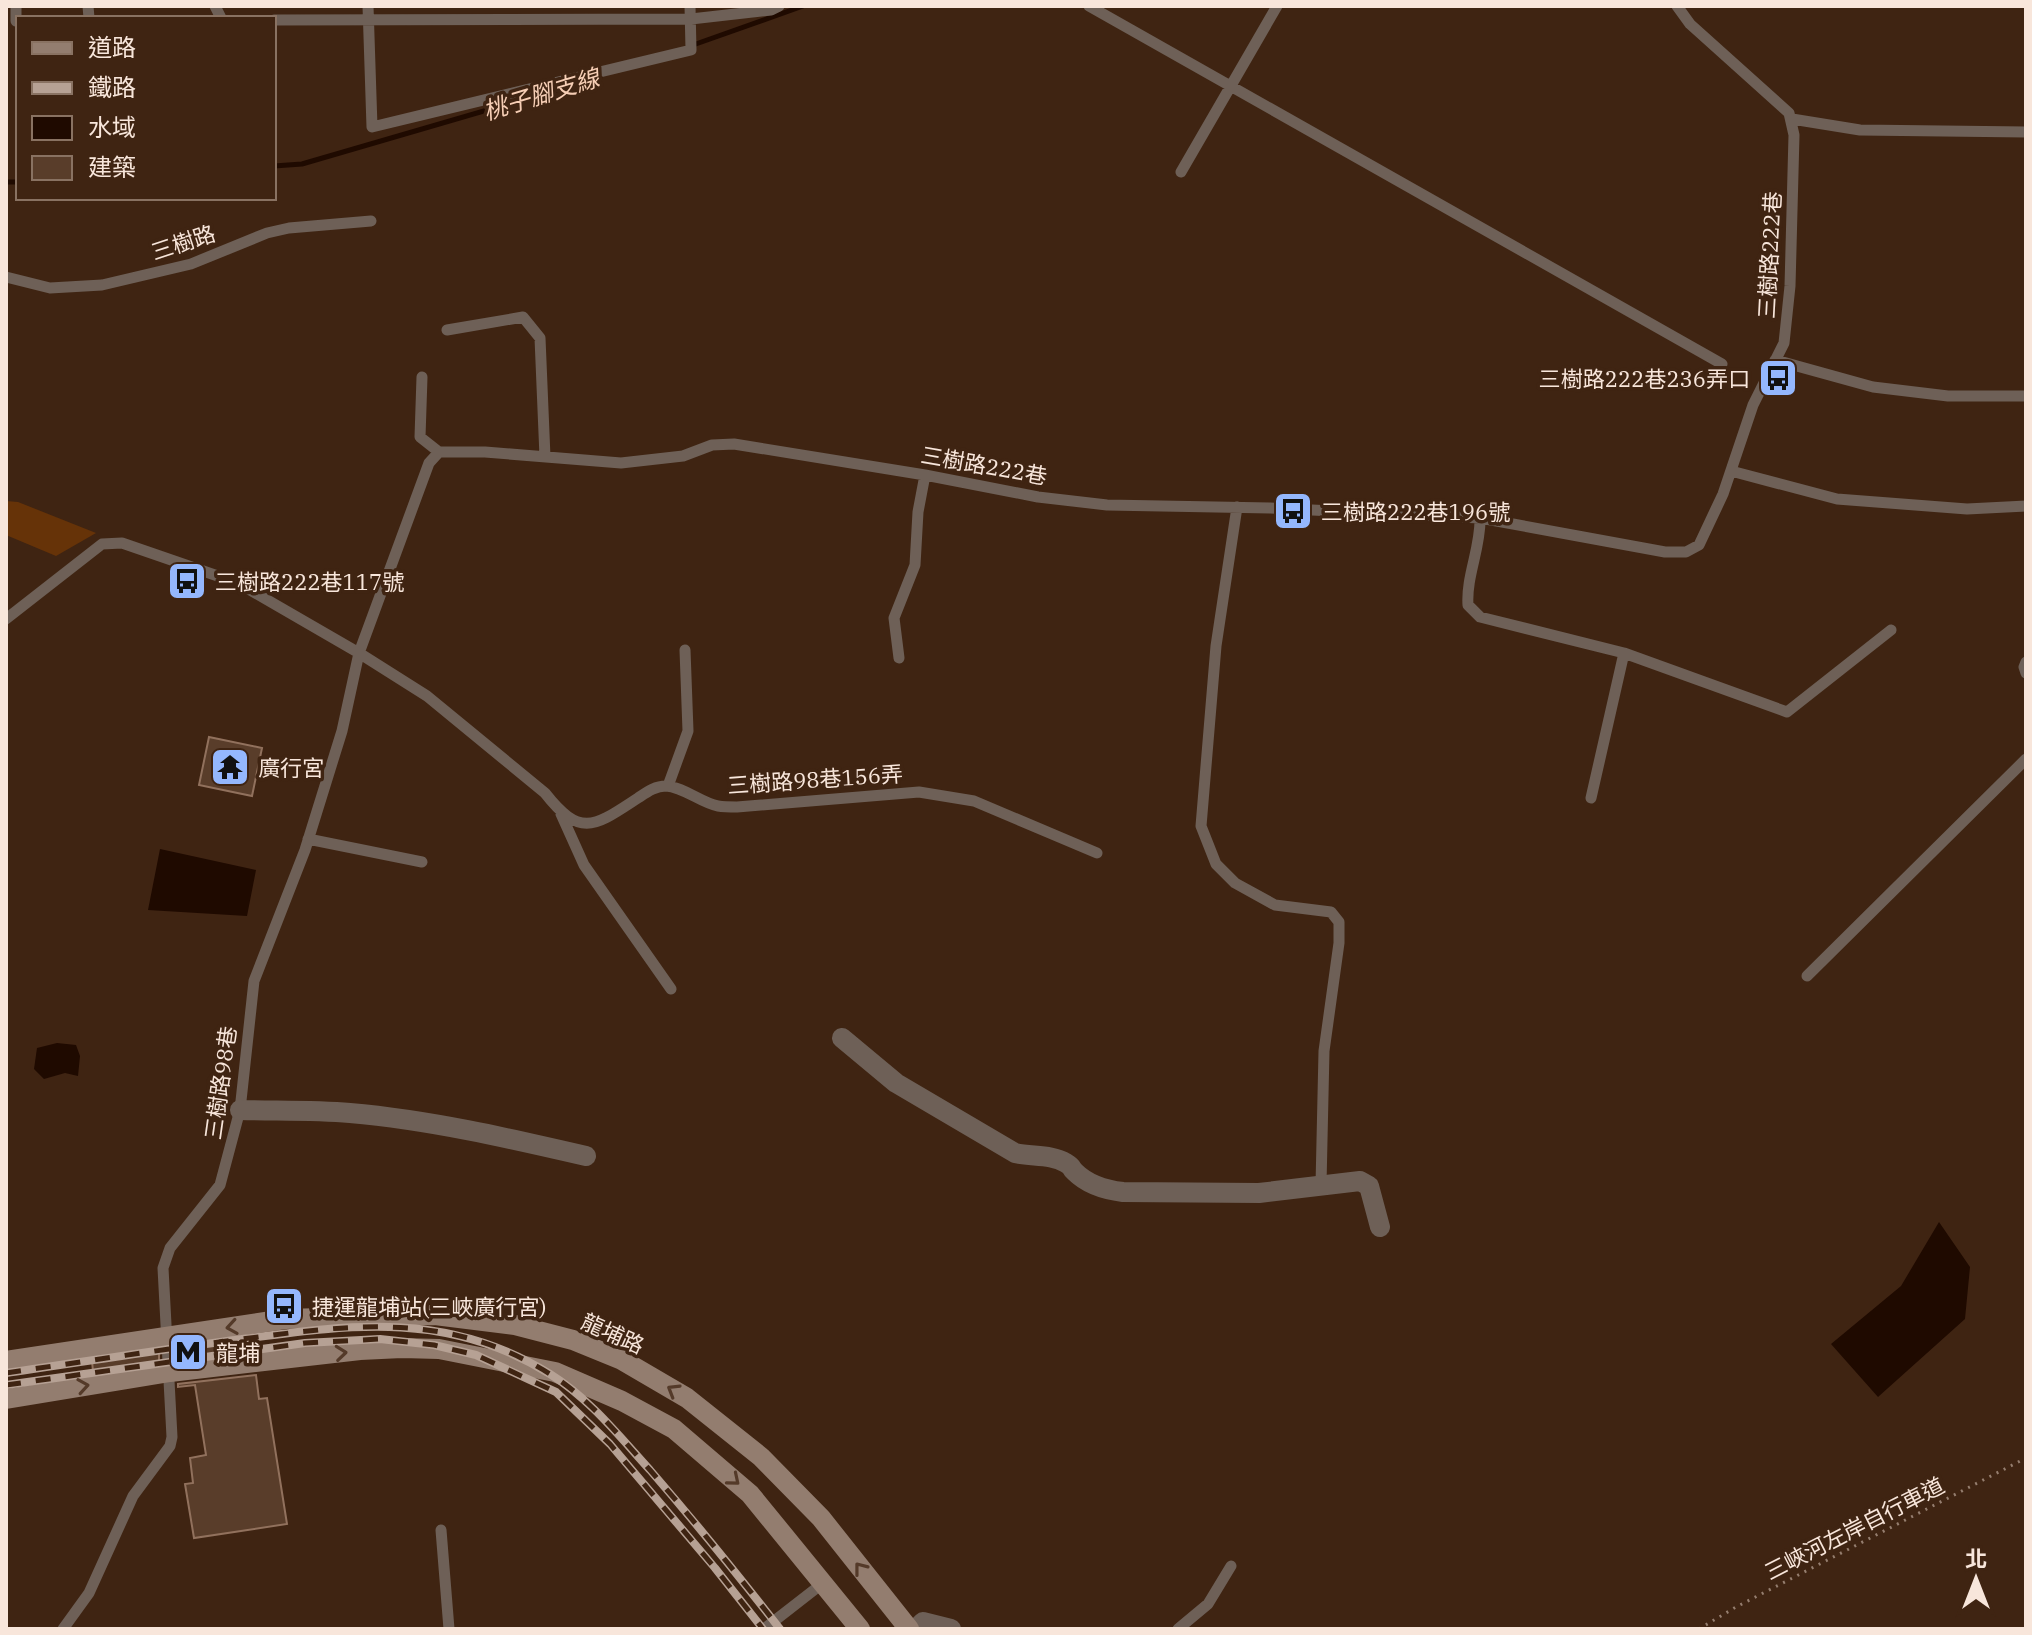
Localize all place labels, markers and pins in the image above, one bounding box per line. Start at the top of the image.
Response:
bus stop icon: 三樹路222巷236弄口 [1757,357,1799,399]
place label: 三樹路222巷236弄口 [1539,364,1750,393]
bus stop icon: 三樹路222巷196號 [1272,490,1314,532]
place label: 三樹路222巷196號 [1321,497,1510,526]
bus stop icon: 三樹路222巷117號 [166,560,208,602]
place label: 三樹路222巷117號 [215,567,404,596]
temple icon: 廣行宮 [209,746,251,788]
place label: 廣行宮 [258,753,324,782]
bus stop icon: 捷運龍埔站(三峽廣行宮) [263,1285,305,1327]
place label: 捷運龍埔站(三峽廣行宮) [312,1292,546,1321]
metro station icon: 龍埔 [167,1331,209,1373]
place label: 龍埔 [216,1338,260,1367]

